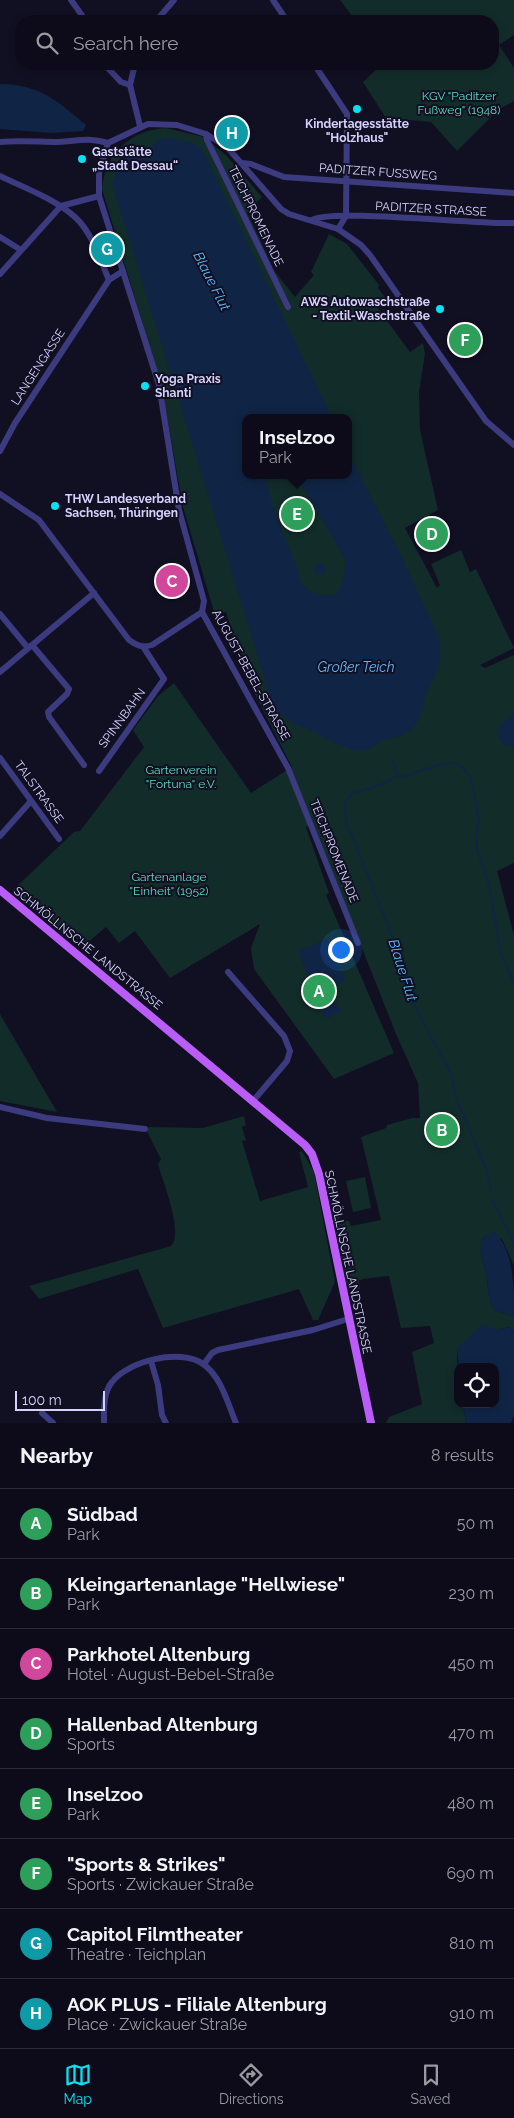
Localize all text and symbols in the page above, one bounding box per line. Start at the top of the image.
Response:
search box [15,15,499,70]
icon: search [33,29,61,57]
text: Search here [73,32,179,54]
park label: KGV "Paditzer Fußweg" (1948) [418,89,500,117]
marker: Kindertagesstätte "Holzhaus" [351,103,363,115]
pin: H [216,114,248,152]
place label: Kindertagesstätte "Holzhaus" [305,117,409,145]
place label: Gaststätte „Stadt Dessau“ [92,145,178,173]
marker: Gaststätte „Stadt Dessau“ [76,153,88,165]
street label: PADITZER FUSSWEG [318,161,438,183]
street label: TEICHPROMENADE [226,163,286,269]
street label: PADITZER STRASSE [375,199,487,219]
pin: G [91,230,123,268]
water label: Blaue Flut [190,249,234,314]
place label: AWS Autowaschstraße - Textil-Waschstraße [301,295,430,323]
marker: AWS Autowaschstraße - Textil-Waschstraße [434,303,446,315]
pin: F [449,321,481,359]
street label: LANGENGASSE [8,326,68,408]
place label: Yoga Praxis Shanti [155,372,221,400]
marker: Yoga Praxis Shanti [139,380,151,392]
popup [242,414,352,479]
text: Inselzoo [259,426,335,448]
text: Park [259,448,292,467]
place label: THW Landesverband Sachsen, Thüringen [65,492,186,520]
pin: E [281,495,313,533]
marker: THW Landesverband Sachsen, Thüringen [49,500,61,512]
pin: D [416,515,448,553]
pin: C [156,562,188,600]
street label: AUGUST-BEBEL-STRASSE [209,607,293,743]
water label: Großer Teich [317,659,395,675]
street label: SPINNBAHN [96,685,148,751]
street label: TALSTRASSE [12,758,66,826]
park label: Gartenverein "Fortuna" e.V. [145,763,217,791]
street label: TEICHPROMENADE [307,797,361,905]
park label: Gartenanlage "Einheit" (1952) [130,870,208,898]
street label: SCHMÖLLNSCHE LANDSTRASSE [11,884,165,1012]
your location [328,937,354,963]
water label: Blaue Flut [385,937,421,1003]
pin: A [303,972,335,1010]
pin: B [426,1111,458,1149]
street label: SCHMÖLLNSCHE LANDSTRASSE [322,1169,374,1355]
map controls [454,1363,499,1408]
button: locate [454,1363,499,1408]
scale bar [15,1388,105,1411]
text: 100 m [22,1392,62,1408]
text: Nearby [20,1443,93,1468]
text: 8 results [431,1446,494,1465]
text: Südbad [67,1503,138,1525]
text: A [31,1514,41,1533]
text: 50 m [457,1514,494,1533]
text: Park [67,1525,100,1544]
text: Kleingartenanlage "Hellwiese" [67,1573,345,1595]
text: B [31,1584,41,1603]
text: 230 m [449,1584,494,1603]
text: Park [67,1595,100,1614]
text: Parkhotel Altenburg [67,1643,250,1665]
text: C [31,1654,41,1673]
text: 450 m [448,1654,494,1673]
text: Hotel · August-Bebel-Straße [67,1665,274,1684]
text: Hallenbad Altenburg [67,1713,258,1735]
text: D [30,1724,42,1743]
text: 470 m [448,1724,494,1743]
text: Sports [67,1735,115,1754]
text: Inselzoo [67,1783,143,1805]
text: E [31,1794,41,1813]
text: 480 m [447,1794,494,1813]
text: Park [67,1805,100,1824]
text: "Sports & Strikes" [67,1853,225,1875]
text: F [31,1864,41,1883]
text: 690 m [446,1864,494,1883]
text: Sports · Zwickauer Straße [67,1875,254,1894]
text: Capitol Filmtheater [67,1923,243,1945]
text: G [30,1934,42,1953]
text: 810 m [449,1934,494,1953]
text: Theatre · Teichplan [67,1945,206,1964]
text: AOK PLUS - Filiale Altenburg [67,1993,327,2015]
text: H [30,2004,42,2023]
text: 910 m [449,2004,494,2023]
text: Place · Zwickauer Straße [67,2015,247,2034]
tab: Map [63,2061,92,2107]
tab: Directions [219,2061,284,2107]
tab: Saved [410,2061,451,2107]

